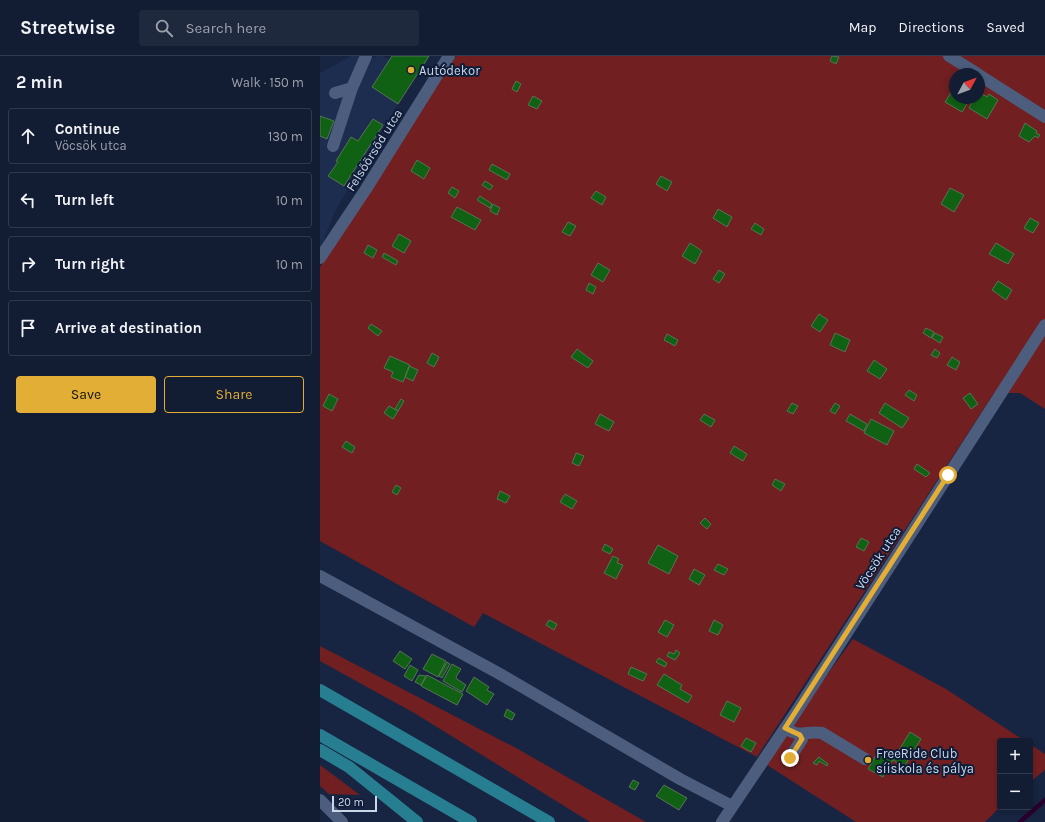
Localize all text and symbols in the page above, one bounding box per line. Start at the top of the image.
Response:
search box [139,10,419,46]
text: Streetwise [20,17,115,39]
icon: search [153,17,175,39]
text: Search here [185,19,266,37]
text: Map [849,19,877,36]
text: Directions [899,19,964,36]
text: Saved [986,19,1025,36]
place label: Autódekor [419,63,480,78]
marker: Autódekor [406,65,416,75]
north arrow [949,68,985,104]
text: 2 min [16,72,63,92]
text: Walk · 150 m [232,75,304,90]
street label: Felsőörsöd utca [343,106,405,194]
text: Continue [55,120,120,138]
icon: ahead [17,125,39,147]
text: 130 m [268,129,303,144]
text: Vöcsök utca [55,138,127,153]
icon: left [17,189,39,211]
text: Turn left [55,191,114,209]
text: 10 m [276,193,303,208]
icon: right [17,253,39,275]
text: Turn right [55,255,125,273]
text: 10 m [276,257,303,272]
icon: arrive [17,317,39,339]
text: Arrive at destination [55,319,202,337]
button: Save [16,376,156,413]
button: Share [164,376,304,413]
route start [939,466,957,484]
street label: Vöcsök utca [852,524,904,592]
map controls [997,738,1033,810]
button: + [997,738,1033,774]
place label: FreeRide Club síiskola és pálya [876,746,974,776]
route end [781,749,799,767]
marker: FreeRide Club síiskola és pálya [863,755,873,765]
button: − [997,774,1033,810]
scale bar [332,794,377,813]
text: 20 m [338,796,364,809]

